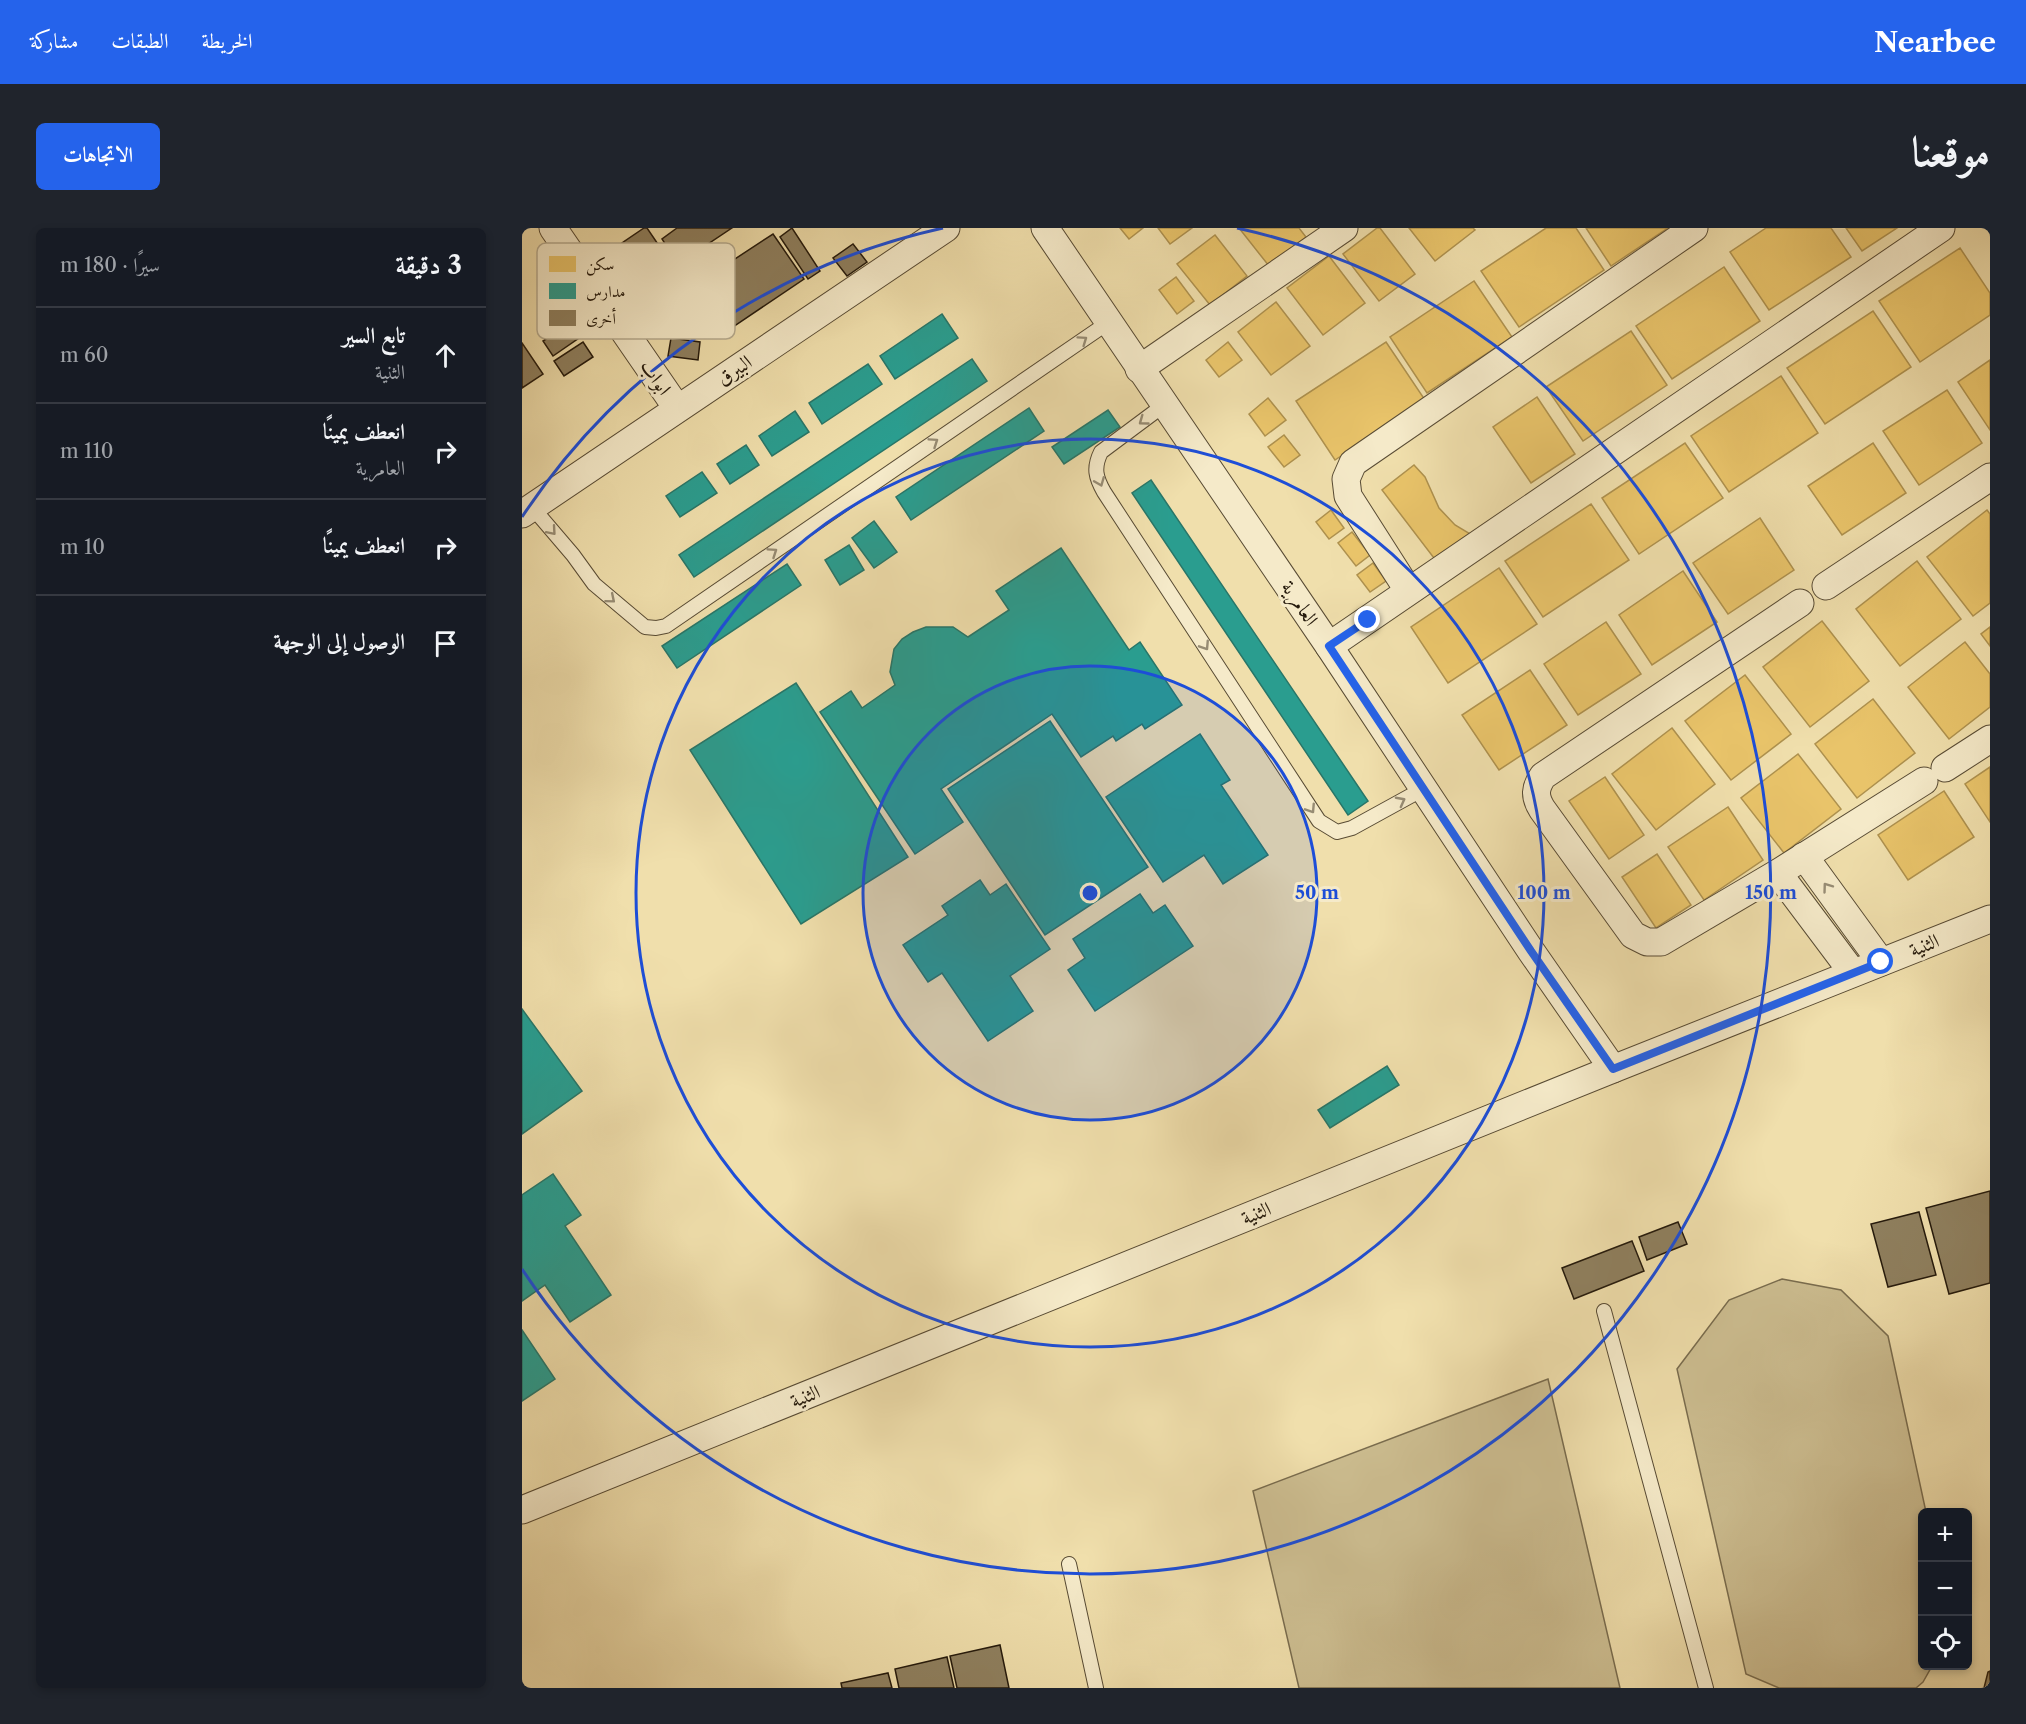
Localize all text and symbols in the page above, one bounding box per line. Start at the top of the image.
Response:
text: Nearbee [1874,25,1996,59]
text: مشاركة [30,28,78,53]
text: الطبقات [111,28,168,53]
text: الخريطة [201,28,253,53]
button: الاتجاهات [36,123,160,190]
text: موقعنا [1912,125,1990,177]
legend [537,243,735,339]
text: 3 دقيقة [395,249,462,281]
text: سيرًا · 180 m [60,253,160,277]
text: سكن [586,254,614,276]
text: مدارس [586,281,626,301]
text: أخرى [586,307,616,329]
text: تابع السير [342,322,405,349]
one-way arrow [1076,336,1087,347]
icon: ahead [429,339,462,372]
text: 60 m [60,343,108,367]
street label: البيرق [712,350,756,390]
street label: ابواب [634,355,677,400]
text: الثنية [375,360,405,384]
one-way arrow [1139,414,1150,425]
text: انعطف يمينًا [323,418,405,445]
icon: right [429,435,462,468]
one-way arrow [928,438,939,449]
text: 110 m [60,439,113,463]
text: العامرية [356,456,405,480]
one-way arrow [1093,476,1105,487]
one-way arrow [545,524,556,535]
icon: right [429,531,462,564]
text: انعطف يمينًا [323,532,405,559]
text: 10 m [60,535,105,559]
one-way arrow [767,548,778,559]
street label: العامرية [1275,576,1324,631]
one-way arrow [604,592,615,603]
route end [1354,606,1380,632]
icon: arrive [429,627,462,660]
text: الوصول إلى الوجهة [273,628,405,655]
one-way arrow [1197,640,1209,650]
one-way arrow [1395,797,1405,808]
one-way arrow [1304,803,1316,813]
text: 50 m [1295,882,1339,904]
text: 100 m [1517,882,1571,904]
text: 150 m [1745,882,1797,904]
centre of rings [1080,883,1100,903]
one-way arrow [1823,883,1834,894]
street label: الثنية [1906,928,1942,962]
route start [1867,948,1893,974]
street label: الثنية [1238,1196,1274,1230]
street label: الثنية [787,1379,823,1413]
map controls [1918,1508,1972,1670]
button: + [1918,1508,1972,1562]
button: − [1918,1562,1972,1616]
button: locate [1918,1616,1972,1670]

